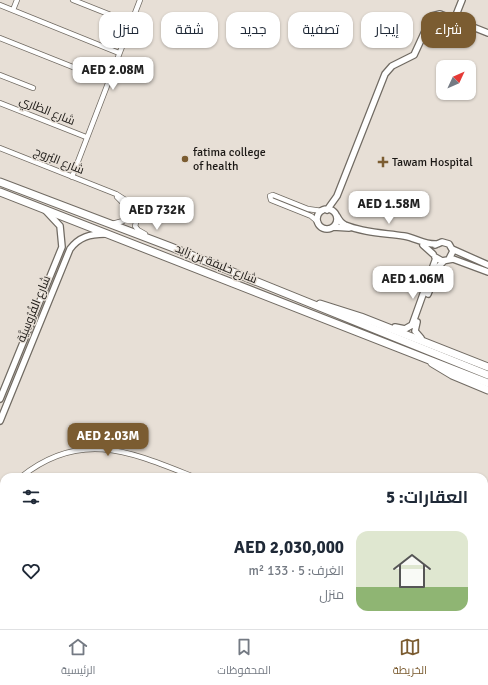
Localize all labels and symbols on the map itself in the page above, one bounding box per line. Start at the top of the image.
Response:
pin: AED 2.08M [67,57,159,91]
north arrow [436,60,476,100]
street label: شارع الظاري [16,93,77,131]
street label: شارع البُروج [32,144,86,178]
place label: fatima college of health [193,145,266,174]
marker: fatima college of health [180,154,190,164]
place label: Tawam Hospital [392,155,473,170]
marker: Tawam Hospital [377,156,389,168]
pin: AED 1.58M [343,191,435,225]
pin: AED 732K [116,197,198,231]
street label: شارع خليفة بن زايد [173,241,259,287]
pin: AED 1.06M [367,266,459,300]
street label: شارع الفُرُوسِيَّة [14,273,54,345]
pin: AED 2.03M [62,423,154,457]

